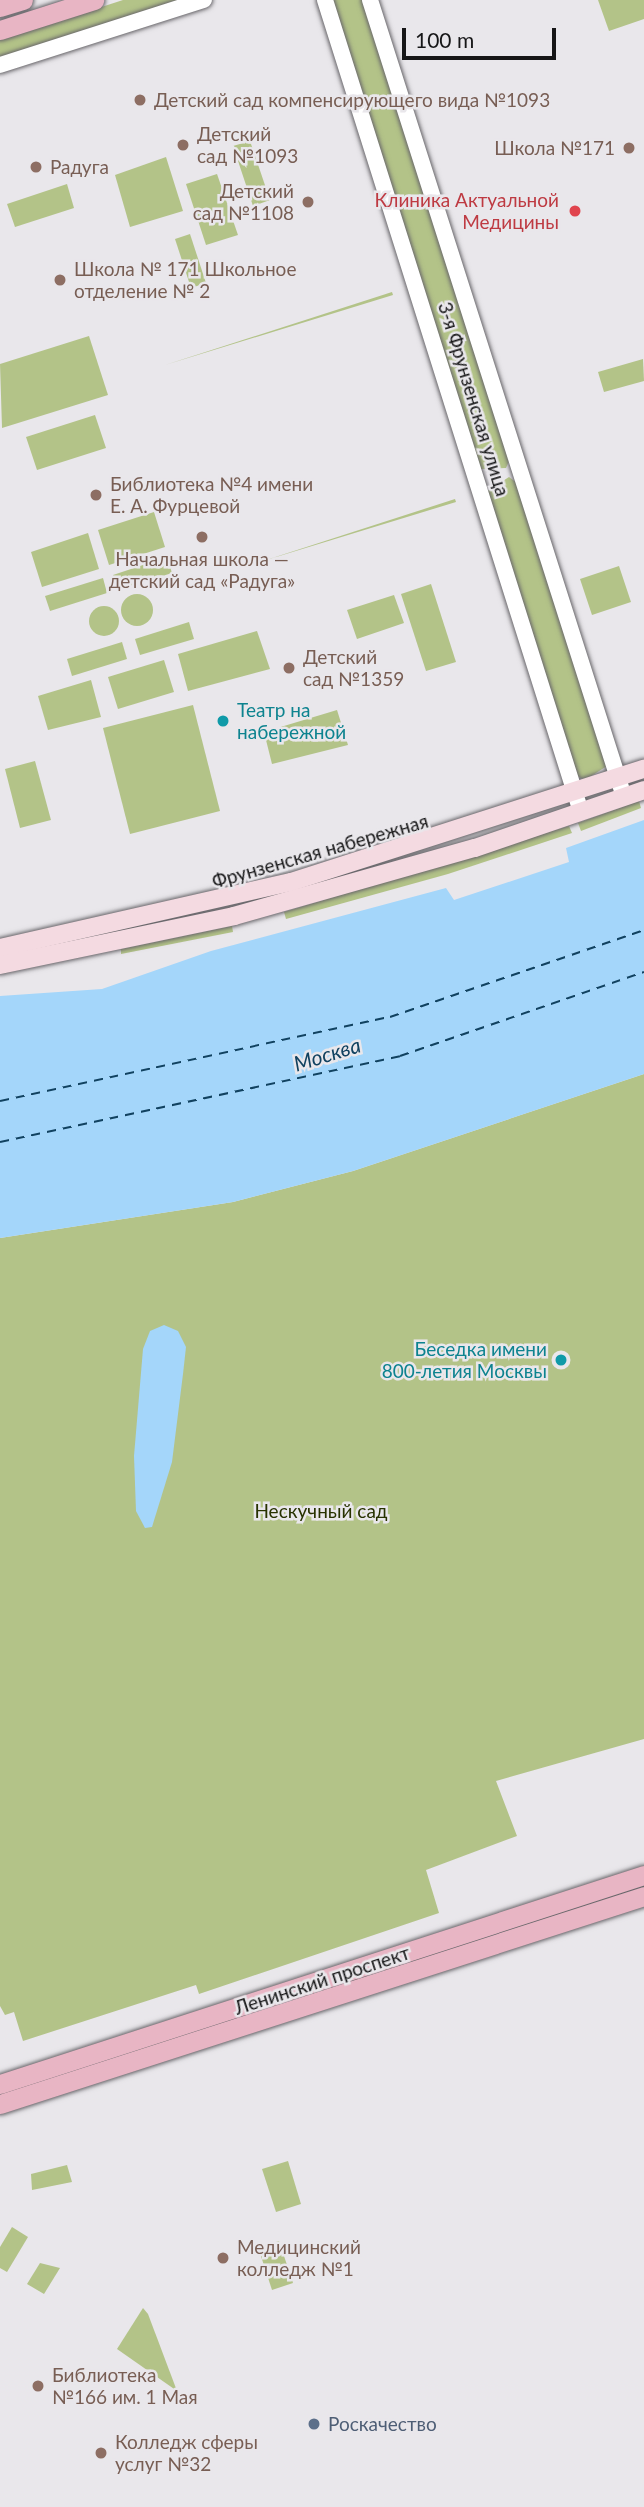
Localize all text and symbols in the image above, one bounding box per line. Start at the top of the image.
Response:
scale bar [406,14,560,58]
text: 100 m [415,27,474,52]
place label: Детский сад компенсирующего вида №1093 [154,89,550,111]
marker: Детский сад компенсирующего вида №1093 [132,92,148,108]
place label: Детский сад №1093 [197,123,298,167]
marker: Детский сад №1093 [175,137,191,153]
place label: Школа №171 [494,137,615,159]
marker: Школа №171 [621,140,637,156]
place label: Радуга [50,156,109,178]
marker: Радуга [28,159,44,175]
place label: Детский сад №1108 [193,180,294,224]
place label: Клиника Актуальной Медицины [375,189,559,233]
marker: Детский сад №1108 [300,194,316,210]
marker: Клиника Актуальной Медицины [565,201,585,221]
place label: Школа № 171 Школьное отделение № 2 [74,258,296,302]
marker: Школа № 171 Школьное отделение № 2 [52,272,68,288]
street label: 3-я Фрунзенская улица [434,299,514,499]
place label: Библиотека №4 имени Е. А. Фурцевой [110,473,313,517]
marker: Библиотека №4 имени Е. А. Фурцевой [88,487,104,503]
marker: Начальная школа — детский сад «Радуга» [194,529,210,545]
place label: Начальная школа — детский сад «Радуга» [109,548,295,592]
place label: Детский сад №1359 [303,646,404,690]
marker: Детский сад №1359 [281,660,297,676]
place label: Театр на набережной [237,699,346,743]
marker: Театр на набережной [215,713,231,729]
street label: Фрунзенская набережная [209,809,431,893]
water label: Москва [290,1032,364,1076]
place label: Беседка имени 800-летия Москвы [382,1338,547,1382]
marker: Беседка имени 800-летия Москвы [553,1352,569,1368]
park label: Нескучный сад [254,1500,388,1522]
street label: Ленинский проспект [232,1941,412,2019]
place label: Медицинский колледж №1 [237,2236,361,2280]
marker: Медицинский колледж №1 [215,2250,231,2266]
place label: Библиотека №166 им. 1 Мая [52,2364,198,2408]
marker: Библиотека №166 им. 1 Мая [30,2378,46,2394]
place label: Роскачество [328,2413,437,2435]
marker: Роскачество [306,2416,322,2432]
place label: Колледж сферы услуг №32 [115,2431,258,2475]
marker: Колледж сферы услуг №32 [93,2445,109,2461]

